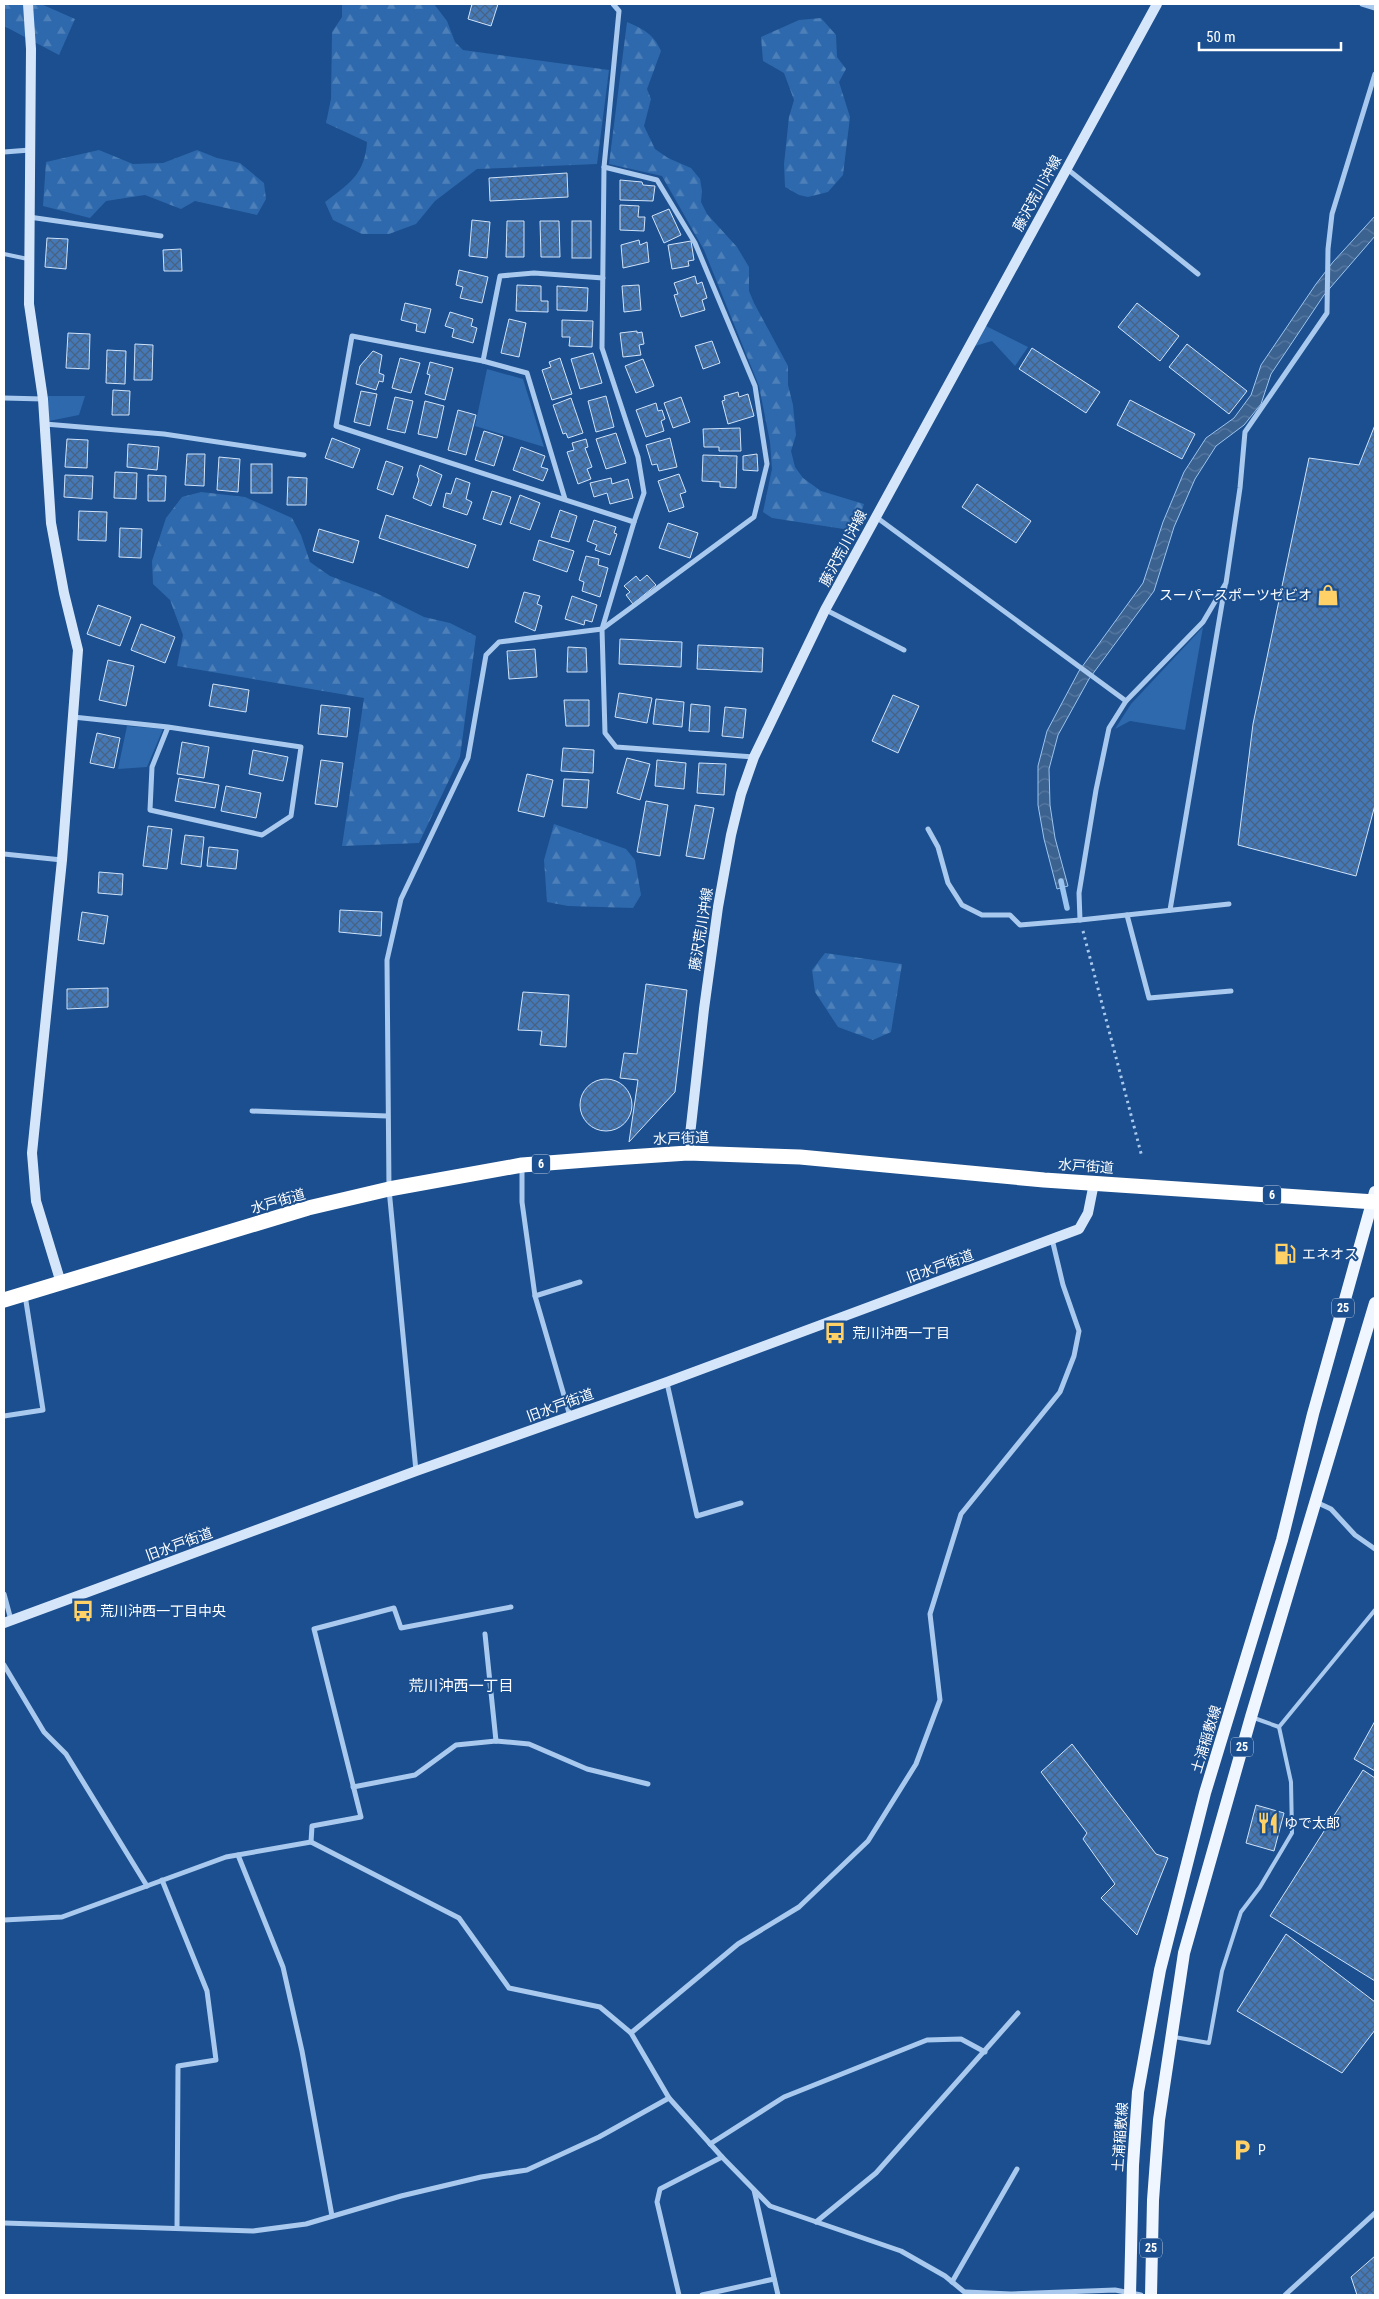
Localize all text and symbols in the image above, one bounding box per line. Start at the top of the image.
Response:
scale bar [1199,20,1342,52]
text: 50 m [1206,28,1236,46]
street label: 藤沢荒川沖線 [1010,152,1064,234]
street label: 藤沢荒川沖線 [816,507,870,589]
shop icon: スーパースポーツゼビオ [1315,582,1341,608]
place label: スーパースポーツゼビオ [1159,587,1312,603]
street label: 藤沢荒川沖線 [687,886,715,972]
street label: 水戸街道 [653,1129,709,1147]
road number: 6 [532,1154,550,1174]
street label: 水戸街道 [1058,1156,1114,1176]
street label: 水戸街道 [249,1186,307,1216]
road number: 6 [1263,1186,1281,1204]
fuel station icon: エネオス [1272,1241,1298,1267]
place label: エネオス [1302,1246,1358,1262]
street label: 旧水戸街道 [904,1247,976,1285]
road number: 25 [1332,1299,1354,1318]
bus stop icon: 荒川沖西一丁目 [822,1320,848,1346]
place label: 荒川沖西一丁目 [852,1325,950,1341]
street label: 旧水戸街道 [524,1386,596,1424]
street label: 旧水戸街道 [143,1525,215,1563]
bus stop icon: 荒川沖西一丁目中央 [70,1598,96,1624]
place label: 荒川沖西一丁目中央 [100,1603,226,1619]
district label: 荒川沖西一丁目 [408,1677,514,1695]
street label: 土浦稲敷線 [1188,1703,1224,1775]
road number: 25 [1231,1738,1253,1756]
restaurant icon: ゆで太郎 [1255,1810,1281,1836]
place label: ゆで太郎 [1284,1815,1340,1831]
street label: 土浦稲敷線 [1110,2102,1130,2172]
parking icon: P [1229,2137,1255,2163]
place label: P [1258,2142,1266,2158]
road number: 25 [1140,2238,1162,2258]

